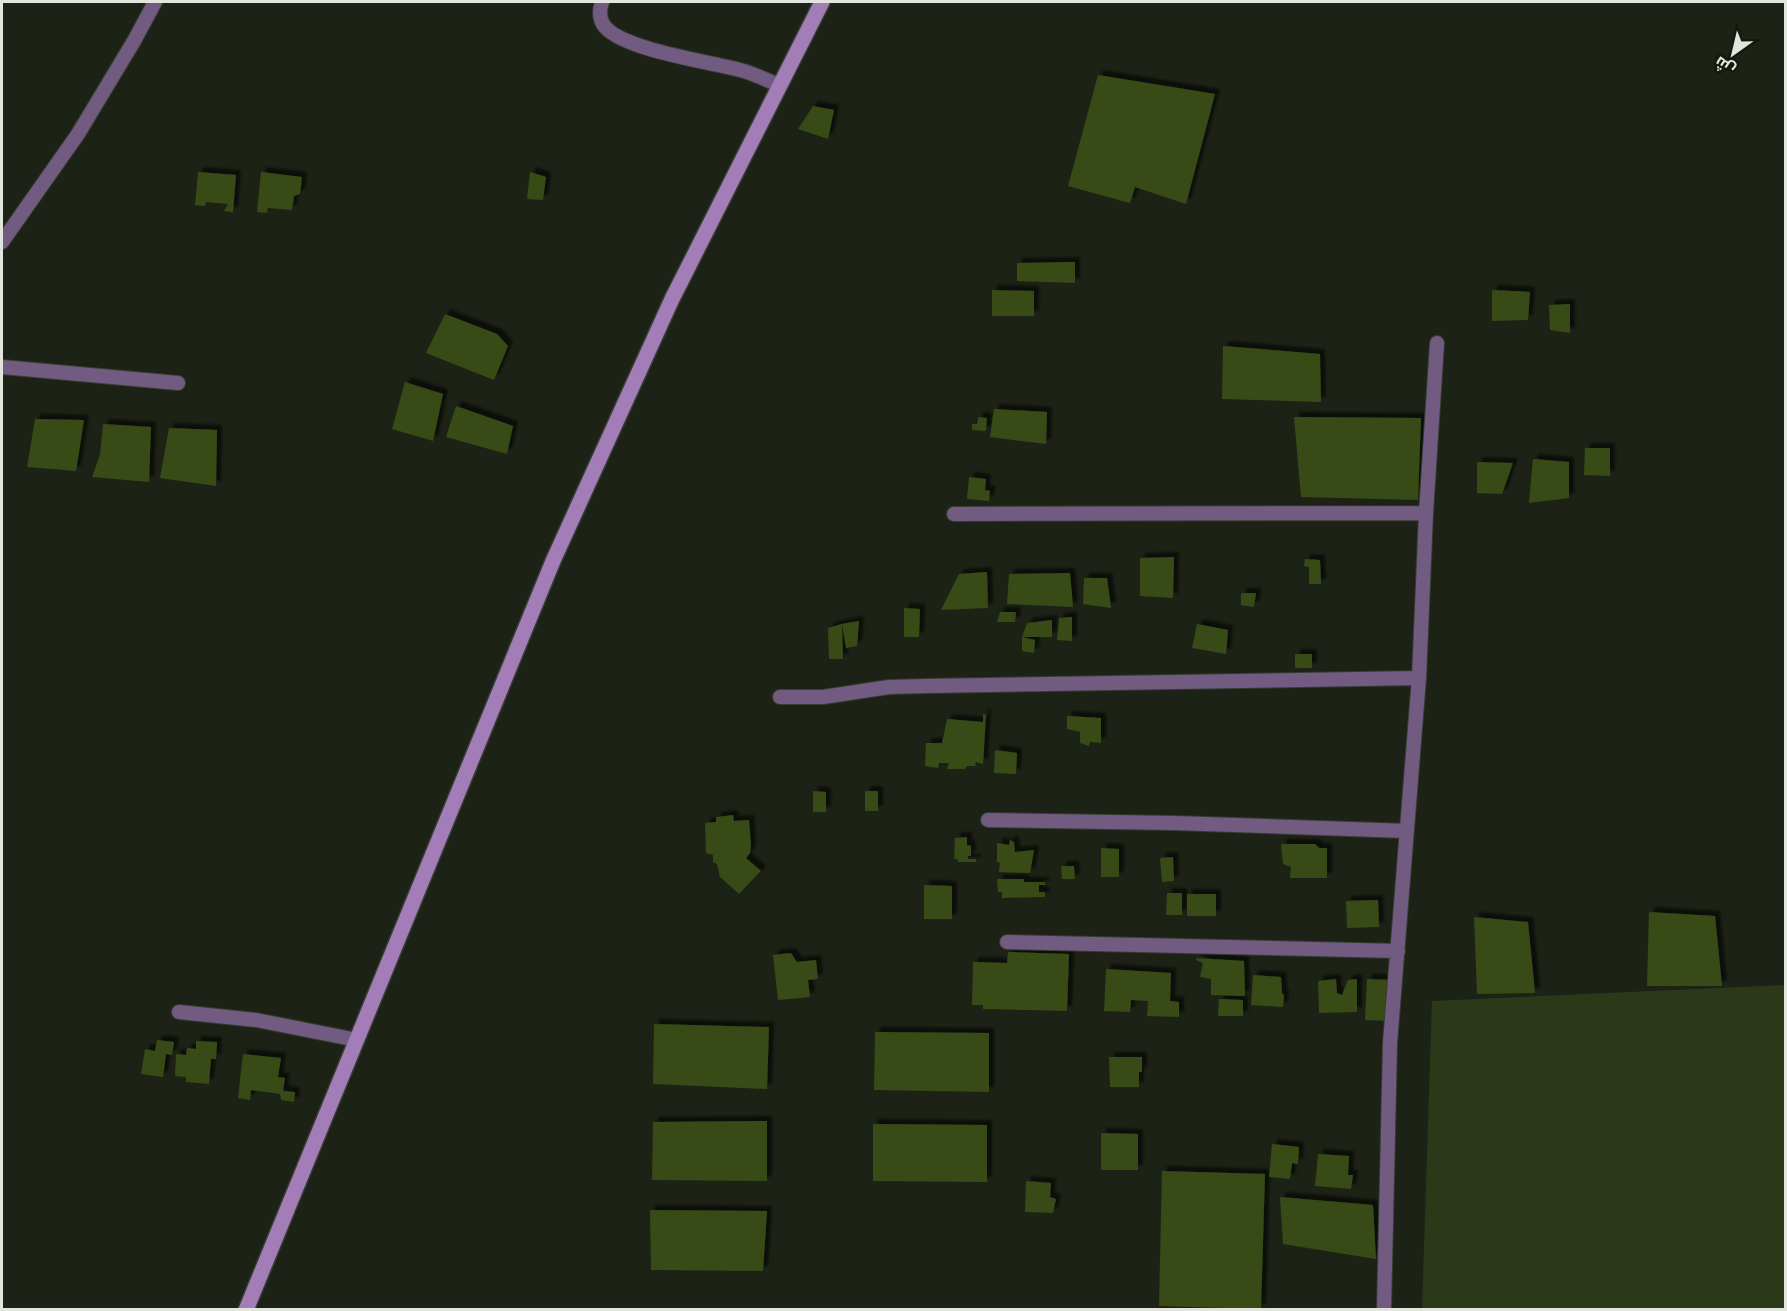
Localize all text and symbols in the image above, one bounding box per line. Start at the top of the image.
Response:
north arrow [1703,24,1763,84]
text: ش [1710,51,1740,81]

